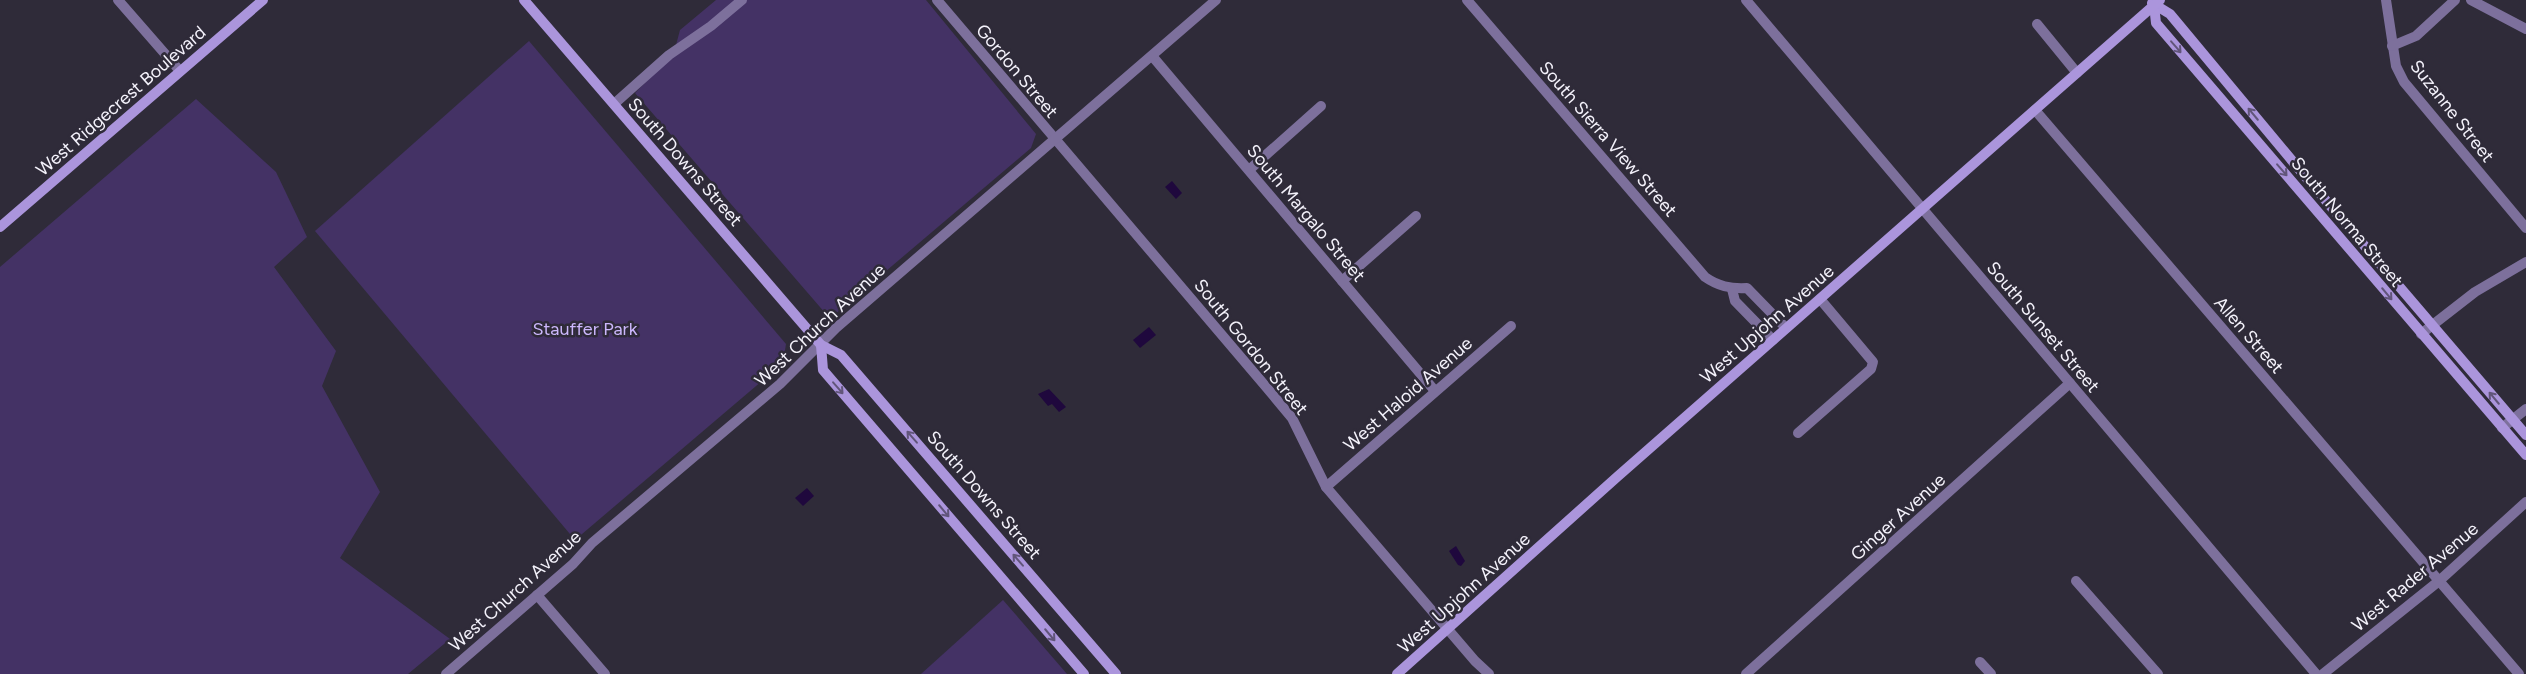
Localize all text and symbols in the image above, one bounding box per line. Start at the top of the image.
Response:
street label: Gordon Street [971,19,1063,123]
street label: West Ridgecrest Boulevard [32,21,210,181]
one-way arrow [2171,40,2182,53]
street label: Suzanne Street [2405,55,2499,167]
street label: South Sierra View Street [1534,57,1682,221]
street label: South Downs Street [623,93,747,231]
one-way arrow [2248,108,2259,121]
street label: South Margalo Street [1242,140,1370,286]
street label: South Norma Street [2286,153,2408,292]
one-way arrow [2276,163,2287,176]
street label: South Sunset Street [1982,257,2104,397]
street label: West Church Avenue [750,259,890,391]
street label: West Upjohn Avenue [1696,260,1839,388]
street label: South Gordon Street [1189,274,1313,420]
one-way arrow [2382,287,2393,300]
street label: Allen Street [2210,292,2289,378]
park label: Stauffer Park [533,318,638,340]
street label: West Haloid Avenue [1339,332,1477,456]
one-way arrow [833,381,844,394]
one-way arrow [2489,392,2500,405]
street label: South Downs Street [922,426,1046,564]
one-way arrow [906,430,917,443]
street label: Ginger Avenue [1846,469,1950,565]
one-way arrow [939,504,950,517]
street label: West Rader Avenue [2347,518,2483,636]
street label: West Church Avenue [444,526,586,656]
street label: West Upjohn Avenue [1393,528,1535,658]
one-way arrow [1012,554,1023,567]
one-way arrow [1044,628,1056,641]

